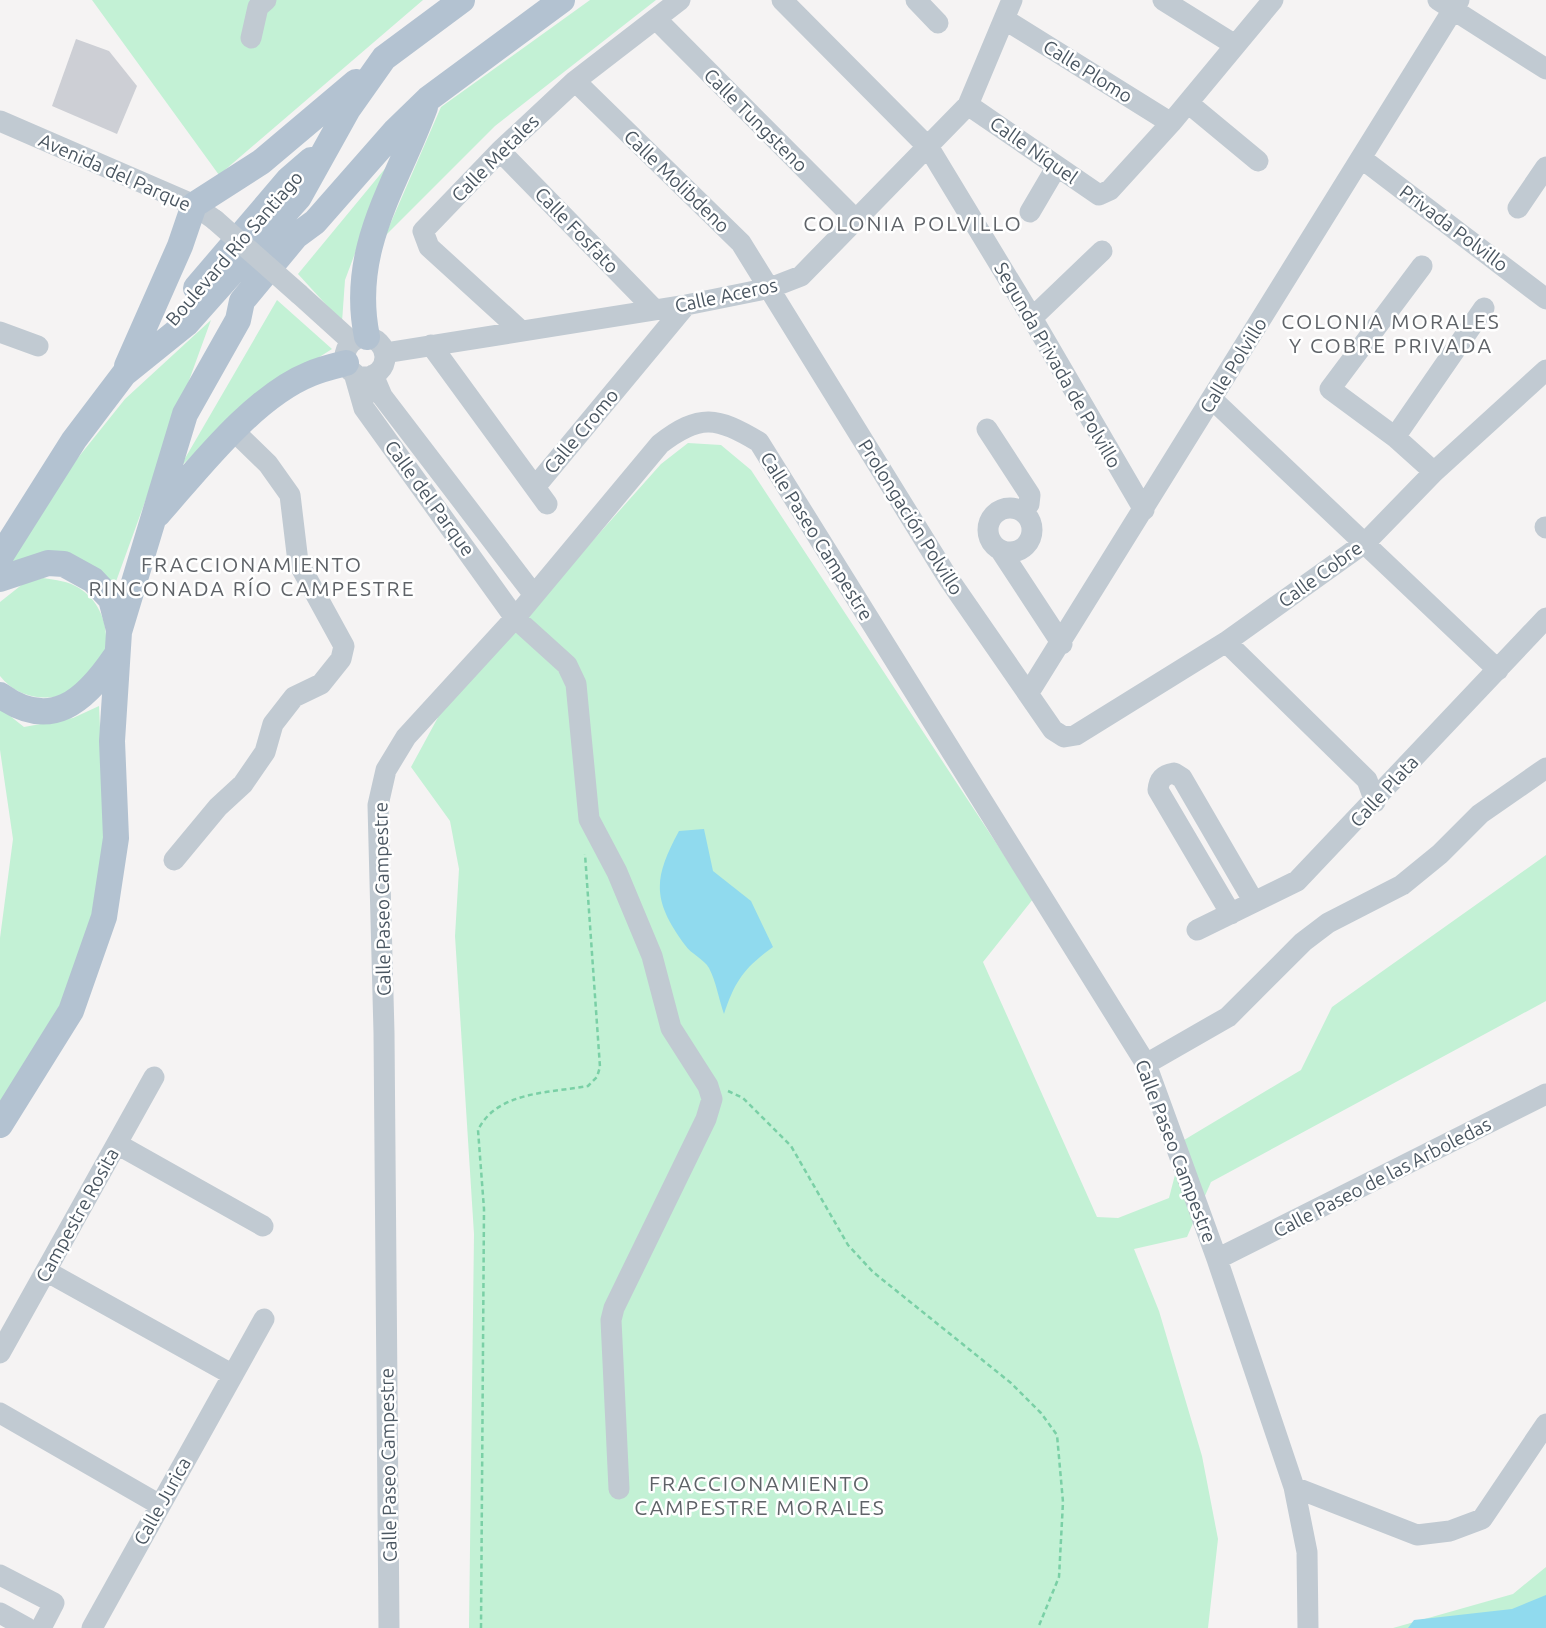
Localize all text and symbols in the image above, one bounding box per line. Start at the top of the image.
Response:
street label: Calle Plomo [1039,35,1137,107]
street label: Calle Tungsteno [700,64,812,176]
street label: Calle Metales [447,110,543,206]
street label: Calle Níquel [986,112,1082,188]
street label: Calle Molibdeno [620,125,734,237]
street label: Avenida del Parque [36,129,194,215]
street label: Boulevard Río Santiago [161,166,307,330]
street label: Privada Polvillo [1396,180,1512,276]
street label: Calle Fosfato [531,182,623,278]
district label: COLONIA POLVILLO [803,211,1023,235]
street label: Segunda Privada de Polvillo [990,258,1126,472]
street label: Calle Aceros [673,273,779,317]
district label: COLONIA MORALES Y COBRE PRIVADA [1281,309,1501,357]
street label: Calle Polvillo [1195,313,1271,417]
street label: Calle Cromo [539,384,623,478]
street label: Prolongación Polvillo [854,435,968,599]
street label: Calle del Parque [381,436,479,560]
street label: Calle Paseo Campestre [756,448,878,624]
street label: Calle Cobre [1274,536,1366,612]
district label: FRACCIONAMIENTO RINCONADA RÍO CAMPESTRE [89,552,415,600]
street label: Calle Plata [1345,751,1423,831]
street label: Calle Paseo Campestre [369,802,395,996]
street label: Calle Paseo Campestre [1131,1056,1221,1246]
street label: Calle Paseo de las Arboledas [1270,1112,1494,1242]
street label: Campestre Rosita [31,1144,123,1286]
street label: Calle Paseo Campestre [375,1368,401,1562]
street label: Calle Jurica [129,1453,195,1549]
district label: FRACCIONAMIENTO CAMPESTRE MORALES [634,1471,886,1519]

